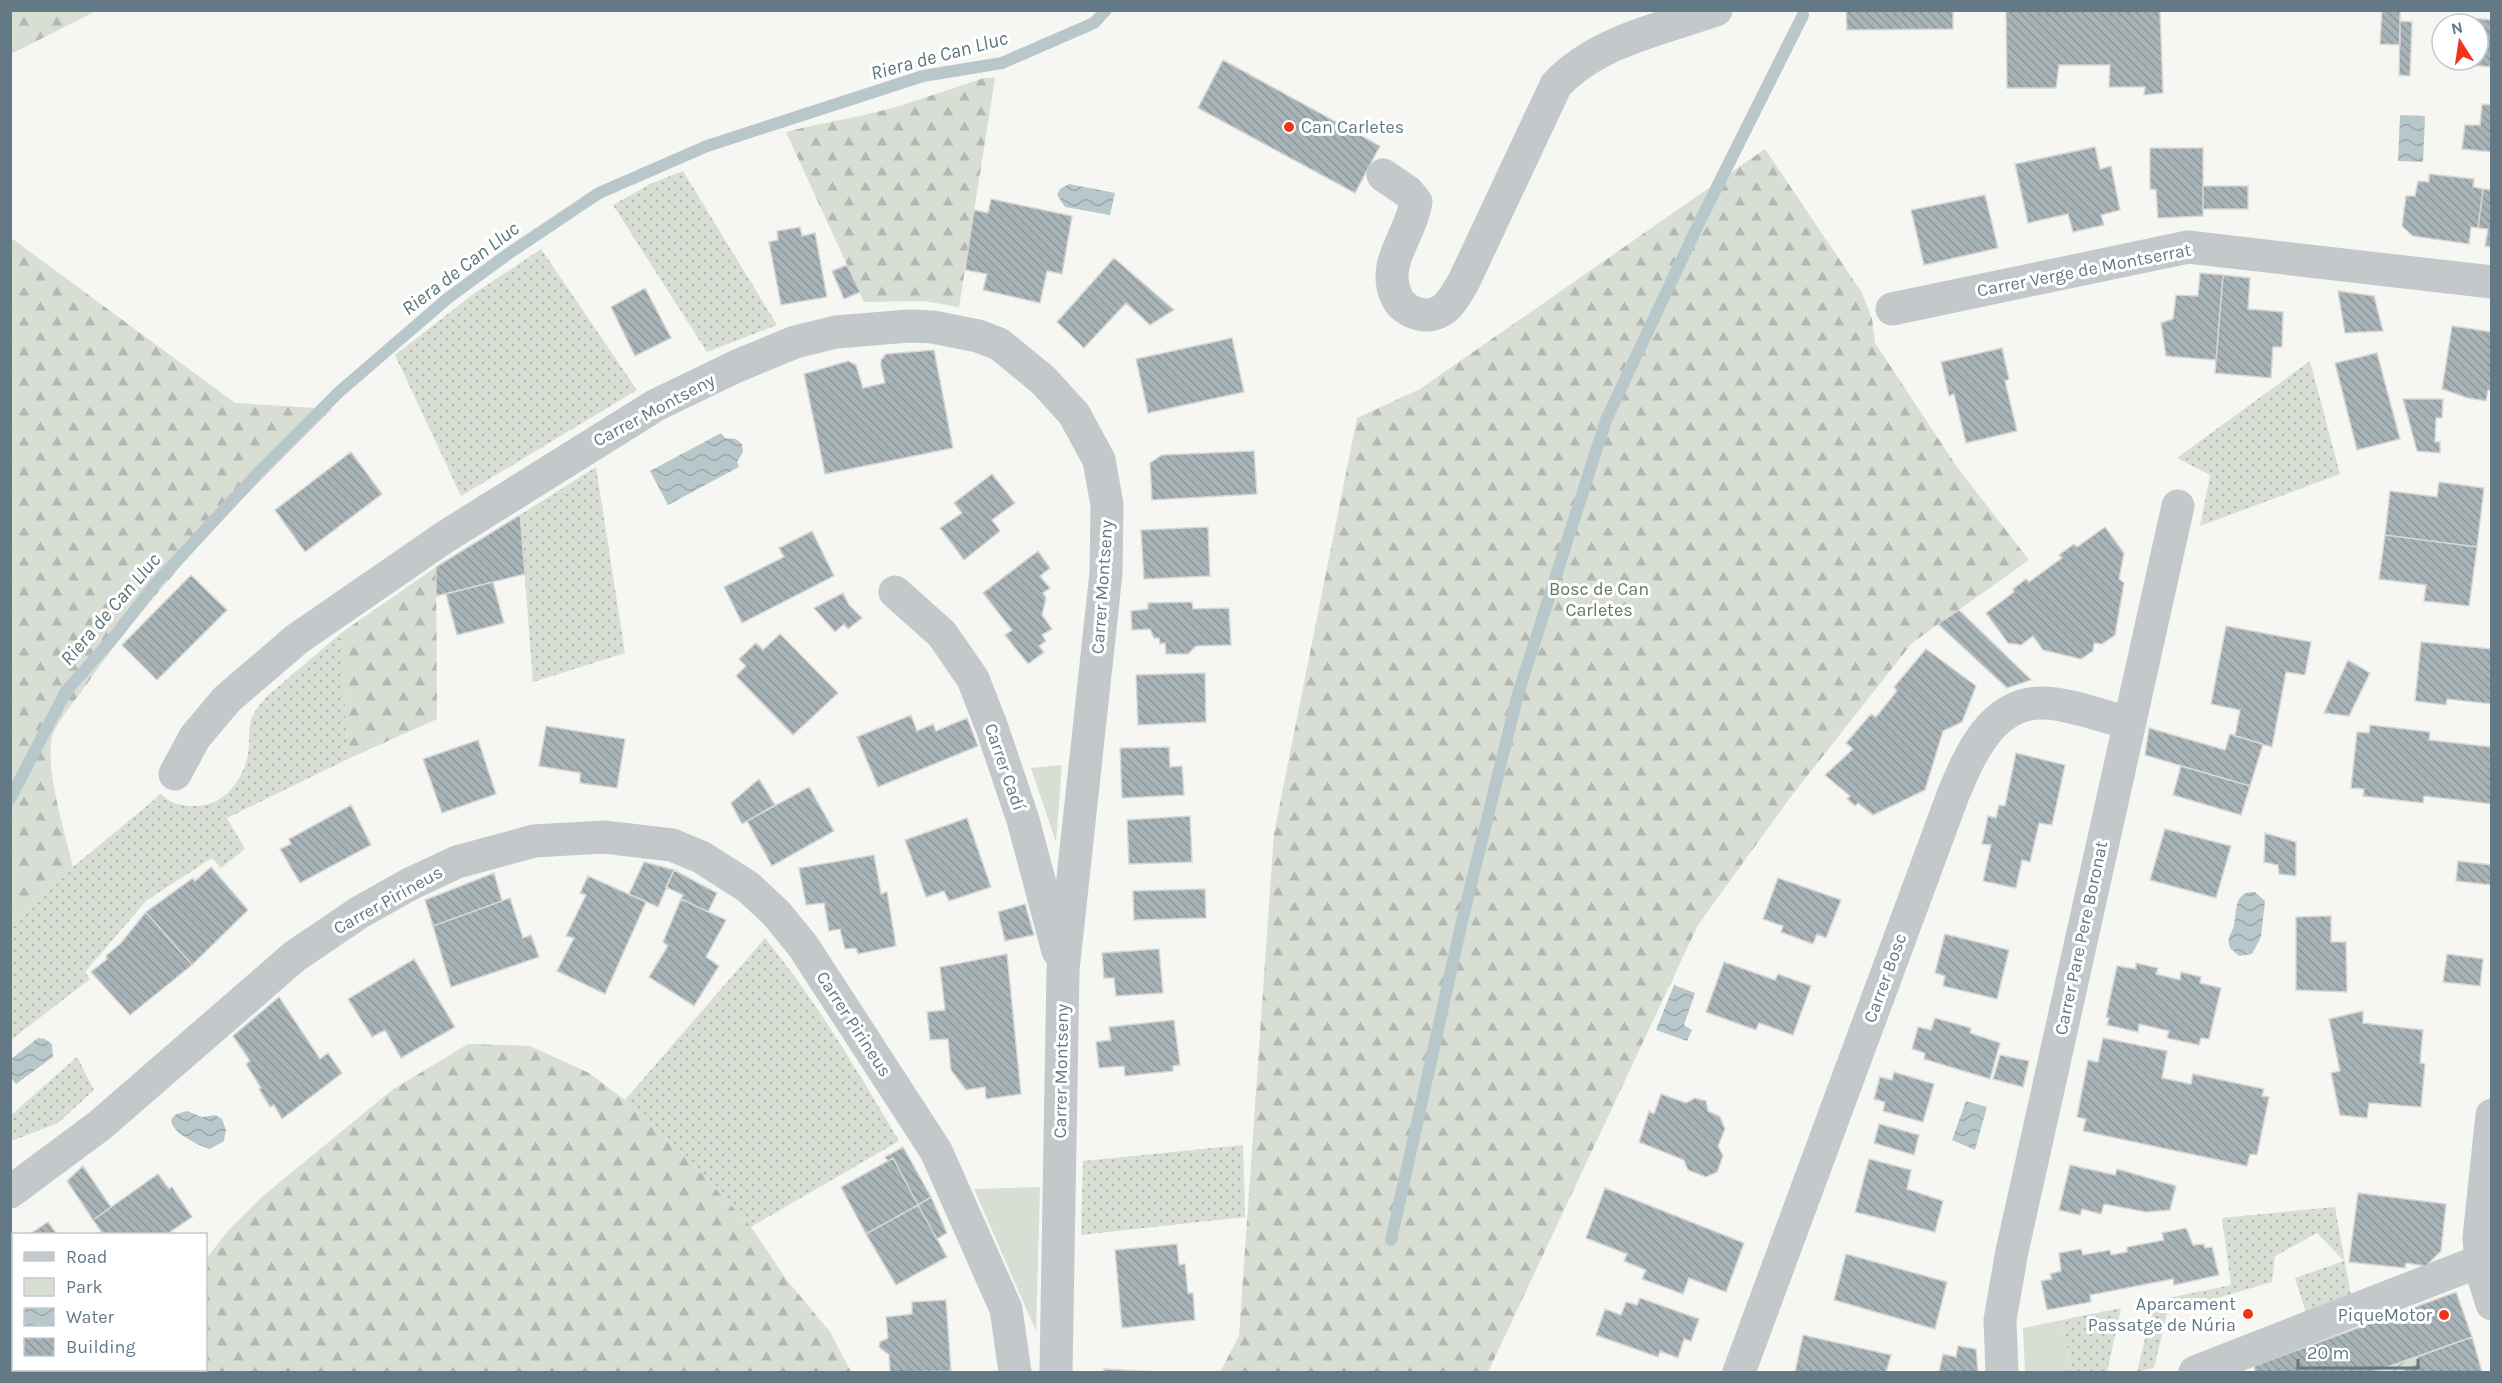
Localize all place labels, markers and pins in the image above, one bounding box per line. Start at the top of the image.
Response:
place label: Can Carletes [1301,116,1404,138]
marker: Can Carletes [1282,120,1296,134]
place label: Aparcament Passatge de Núria [2088,1293,2236,1336]
place label: PiqueMotor [2338,1304,2432,1326]
marker: Aparcament Passatge de Núria [2241,1307,2255,1321]
marker: PiqueMotor [2437,1308,2451,1322]

